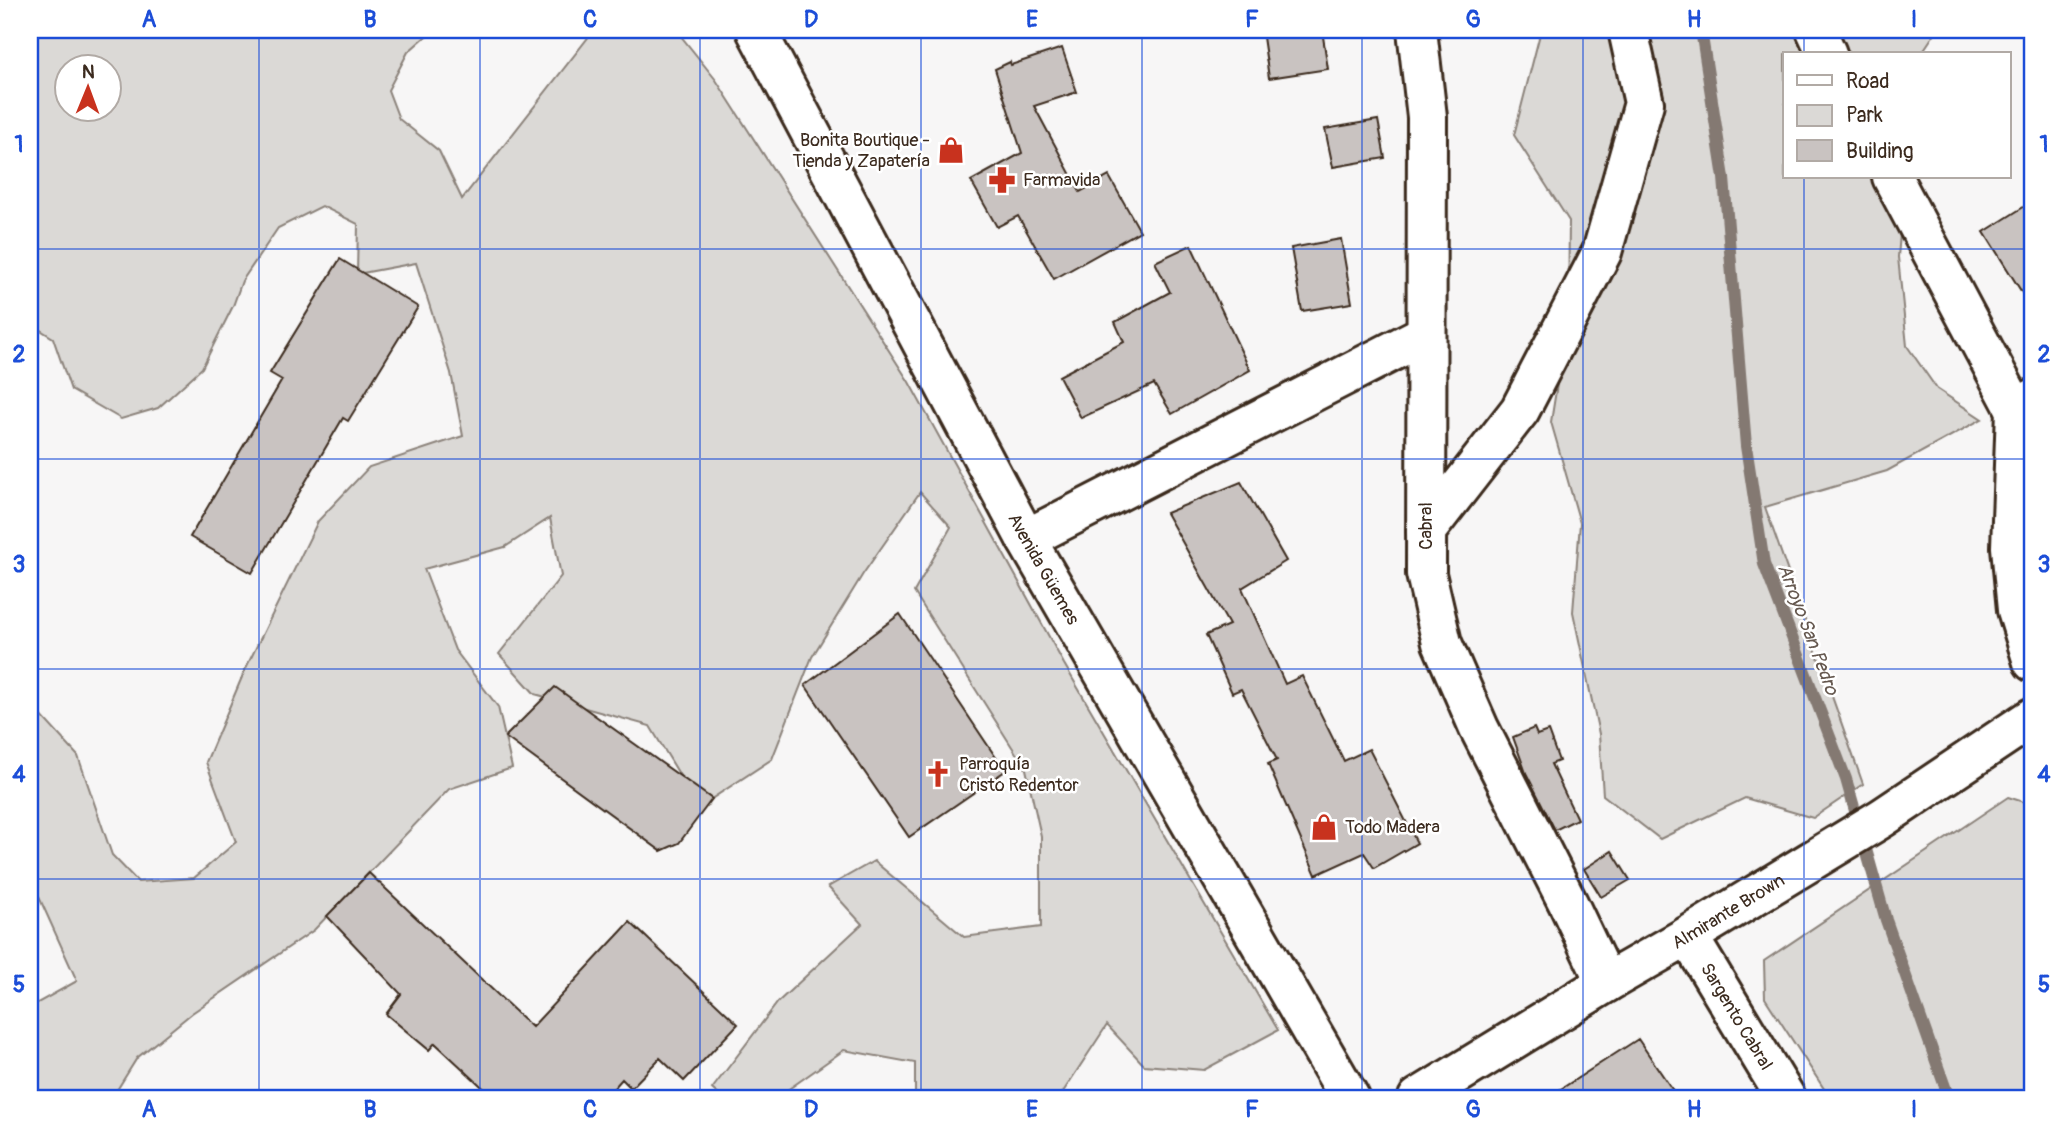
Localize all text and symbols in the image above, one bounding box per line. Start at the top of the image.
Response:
text: A [142,5,157,34]
text: B [363,5,377,34]
text: C [583,5,597,34]
text: D [804,5,818,34]
text: E [1026,5,1038,34]
text: F [1245,5,1259,34]
text: G [1465,5,1481,34]
text: H [1687,5,1701,34]
text: I [1911,5,1917,34]
north arrow [52,52,122,122]
legend [1783,52,2010,178]
text: N [82,60,95,84]
text: Road [1846,68,1890,95]
text: Park [1846,102,1883,129]
place label: Bonita Boutique - Tienda y Zapatería [792,129,930,173]
text: 1 [15,130,24,159]
text: 1 [2040,130,2049,159]
shop icon: Bonita Boutique - Tienda y Zapatería [936,135,966,165]
text: Building [1846,138,1913,165]
pharmacy icon: Farmavida [987,165,1017,195]
place label: Farmavida [1023,169,1100,192]
text: 2 [13,340,26,369]
text: 2 [2038,340,2051,369]
street label: Cabral [1415,502,1438,550]
street label: Avenida Güemes [1003,510,1084,629]
text: 3 [13,550,25,579]
text: 3 [2038,550,2050,579]
water label: Arroyo San Pedro [1772,561,1845,700]
place label: Parroquía Cristo Redentor [959,753,1079,797]
church icon: Parroquía Cristo Redentor [923,759,953,789]
text: 4 [12,760,26,789]
text: 4 [2037,760,2051,789]
shop icon: Todo Madera [1309,812,1339,842]
place label: Todo Madera [1345,816,1440,839]
street label: Almirante Brown [1668,869,1789,955]
street label: Sargento Cabral [1695,959,1777,1074]
text: 5 [13,970,25,999]
text: 5 [2038,970,2050,999]
text: A [142,1095,157,1124]
text: B [363,1095,377,1124]
text: C [583,1095,597,1124]
text: D [804,1095,818,1124]
text: E [1026,1095,1038,1124]
text: F [1245,1095,1259,1124]
text: G [1465,1095,1481,1124]
text: H [1687,1095,1701,1124]
text: I [1911,1095,1917,1124]

